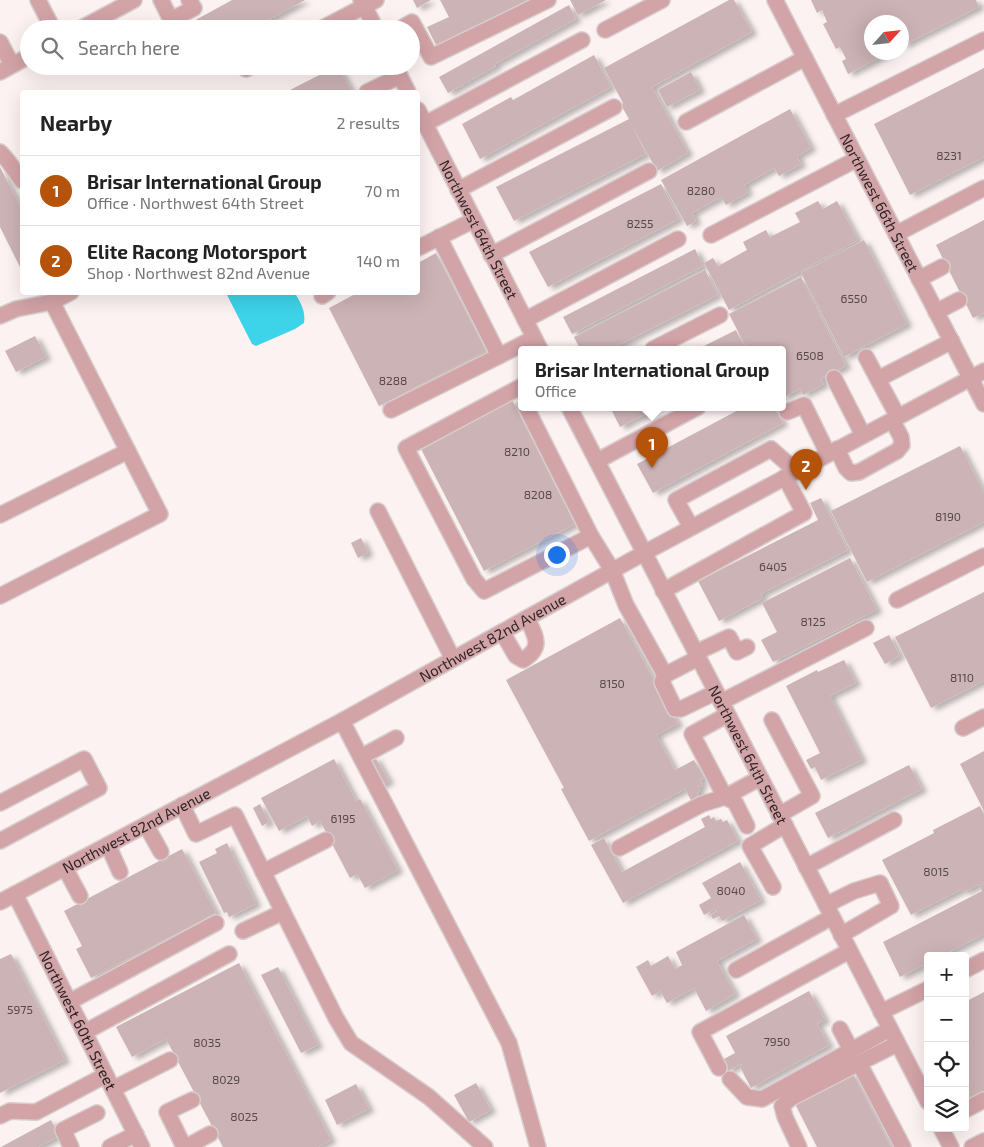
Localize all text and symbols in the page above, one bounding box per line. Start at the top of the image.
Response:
north arrow [864,15,909,60]
search box [20,20,420,75]
icon: search [38,34,66,62]
text: Search here [78,36,180,59]
text: Nearby [40,110,112,135]
text: 2 results [337,113,400,132]
street label: Northwest 66th Street [837,130,923,275]
house number: 8231 [936,148,962,162]
street label: Northwest 64th Street [436,157,522,302]
text: Brisar International Group [87,170,322,193]
text: 1 [53,181,59,200]
text: 70 m [365,181,400,200]
house number: 8280 [687,183,715,197]
text: Office · Northwest 64th Street [87,193,304,212]
house number: 8255 [627,216,653,230]
text: Elite Racong Motorsport [87,240,307,263]
text: 2 [51,251,61,270]
text: 140 m [357,251,400,270]
text: Shop · Northwest 82nd Avenue [87,263,310,282]
house number: 6550 [841,291,867,305]
popup [518,346,786,411]
house number: 6508 [796,348,824,362]
text: Brisar International Group [535,358,769,381]
house number: 8288 [379,373,407,387]
text: Office [535,381,577,400]
pin: 1 [636,427,668,468]
house number: 8210 [504,444,530,458]
pin: 2 [790,449,822,490]
house number: 8208 [524,487,552,501]
house number: 8190 [935,509,961,523]
your location [544,542,570,568]
house number: 6405 [759,559,787,573]
street label: Northwest 82nd Avenue [416,589,569,685]
house number: 8125 [800,614,826,628]
house number: 8110 [950,670,974,684]
house number: 8150 [599,676,625,690]
street label: Northwest 64th Street [705,682,792,827]
street label: Northwest 82nd Avenue [59,783,213,876]
house number: 6195 [331,811,355,825]
house number: 8015 [923,864,949,878]
house number: 8040 [716,883,746,897]
street label: Northwest 60th Street [36,947,121,1093]
map controls [924,952,969,1132]
button: + [924,952,969,997]
button: − [924,997,969,1042]
house number: 5975 [7,1002,33,1016]
house number: 7950 [764,1034,790,1048]
house number: 8035 [193,1035,221,1049]
button: locate [924,1042,969,1087]
house number: 8029 [212,1072,240,1086]
button: layers [924,1087,969,1132]
house number: 8025 [230,1109,258,1123]

